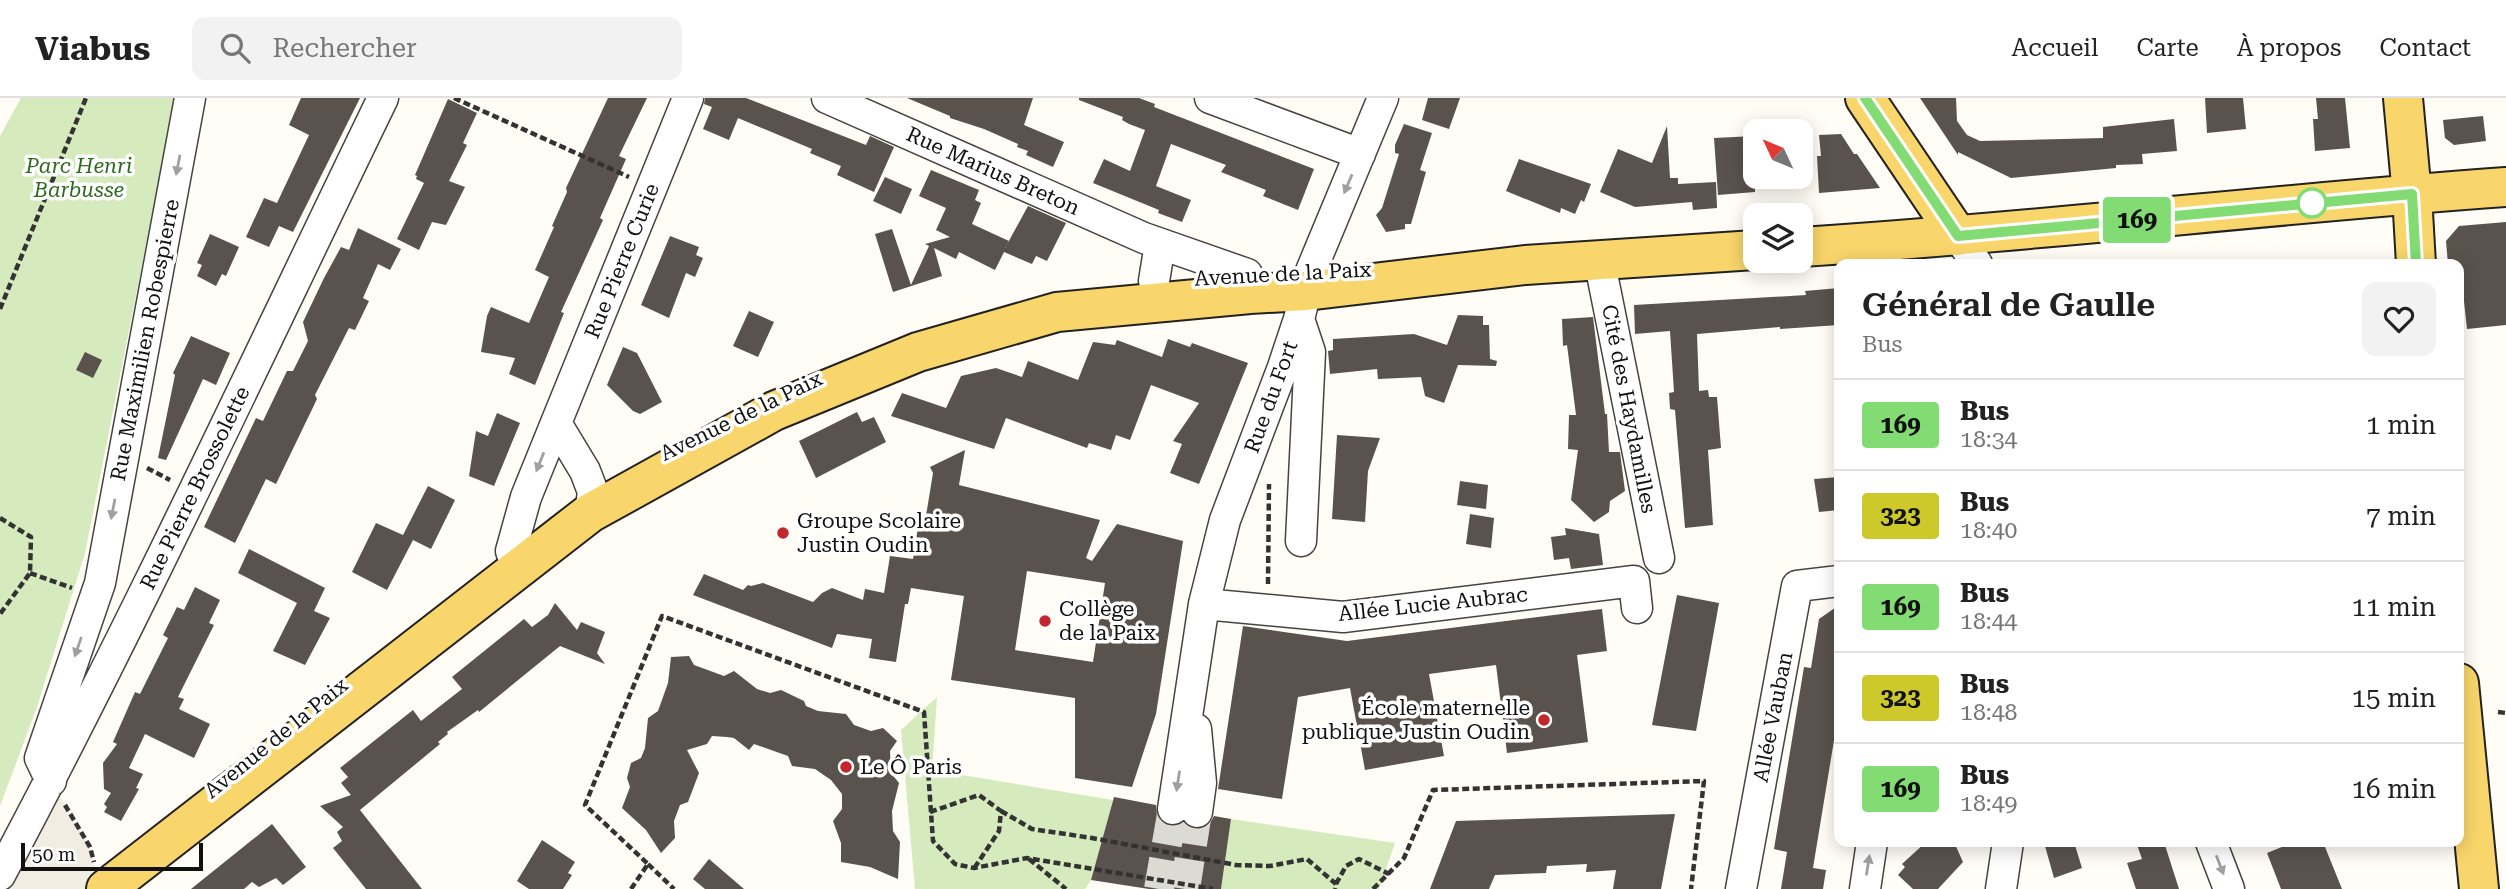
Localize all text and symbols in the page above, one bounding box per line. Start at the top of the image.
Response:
search box [192,17,682,80]
text: Viabus [35,29,150,68]
icon: search [216,29,254,67]
text: Rechercher [272,33,417,63]
text: Accueil [2012,34,2098,62]
text: Carte [2136,34,2199,62]
text: À propos [2237,34,2341,62]
text: Contact [2379,34,2471,62]
north arrow [1743,119,1813,189]
map controls [1743,119,1813,273]
street label: Rue Marius Breton [903,122,1084,220]
park label: Parc Henri Barbusse [25,154,132,202]
one-way arrow [172,154,183,176]
one-way arrow [1342,174,1353,195]
street label: Rue Pierre Curie [580,180,664,342]
unlabelled marker [2297,188,2327,218]
street label: Rue Maximilien Robespierre [106,197,184,483]
line badge: 169 [2097,197,2177,243]
button: layers [1743,203,1813,273]
text: 169 [2117,206,2157,234]
street label: Avenue de la Paix [1194,257,1372,291]
button: heart [2362,282,2436,356]
text: Général de Gaulle [1862,285,2155,324]
street label: Cité des Haydamilles [1597,303,1661,515]
text: Bus [1862,331,1902,358]
street label: Rue du Fort [1240,338,1302,456]
street label: Avenue de la Paix [656,366,826,466]
street label: Rue Pierre Brossolette [135,383,255,593]
text: Bus [1960,396,2009,426]
text: 1 min [2366,410,2436,440]
text: 169 [1880,411,1921,439]
text: 18:34 [1960,426,2017,453]
one-way arrow [535,452,546,473]
text: Bus [1960,487,2009,517]
one-way arrow [108,498,119,520]
text: 7 min [2366,501,2436,531]
text: 323 [1880,502,1921,530]
place label: Groupe Scolaire Justin Oudin [797,509,961,557]
text: 18:40 [1960,517,2017,544]
marker: Groupe Scolaire Justin Oudin [775,525,791,541]
text: Bus [1960,578,2009,608]
street label: Allée Lucie Aubrac [1337,582,1529,626]
text: 11 min [2352,592,2436,622]
text: 169 [1880,593,1921,621]
place label: Collège de la Paix [1059,597,1156,645]
text: 18:44 [1960,608,2017,635]
marker: Collège de la Paix [1037,613,1053,629]
one-way arrow [72,637,83,658]
street label: Allée Vauban [1749,649,1797,784]
text: Bus [1960,669,2009,699]
street label: Avenue de la Paix [200,673,352,803]
text: 15 min [2352,683,2436,713]
text: 323 [1880,684,1921,712]
place label: École maternelle publique Justin Oudin [1302,695,1530,744]
text: 18:48 [1960,699,2017,726]
marker: École maternelle publique Justin Oudin [1536,712,1552,728]
place label: Le Ô Paris [860,754,962,779]
marker: Le Ô Paris [838,759,854,775]
text: Bus [1960,760,2009,790]
one-way arrow [1172,770,1183,792]
text: 16 min [2352,774,2436,804]
text: 169 [1880,775,1921,803]
text: 18:49 [1960,790,2017,817]
scale bar [21,840,203,872]
text: 50 m [32,843,75,866]
one-way arrow [1863,854,1874,876]
one-way arrow [2214,855,2225,876]

